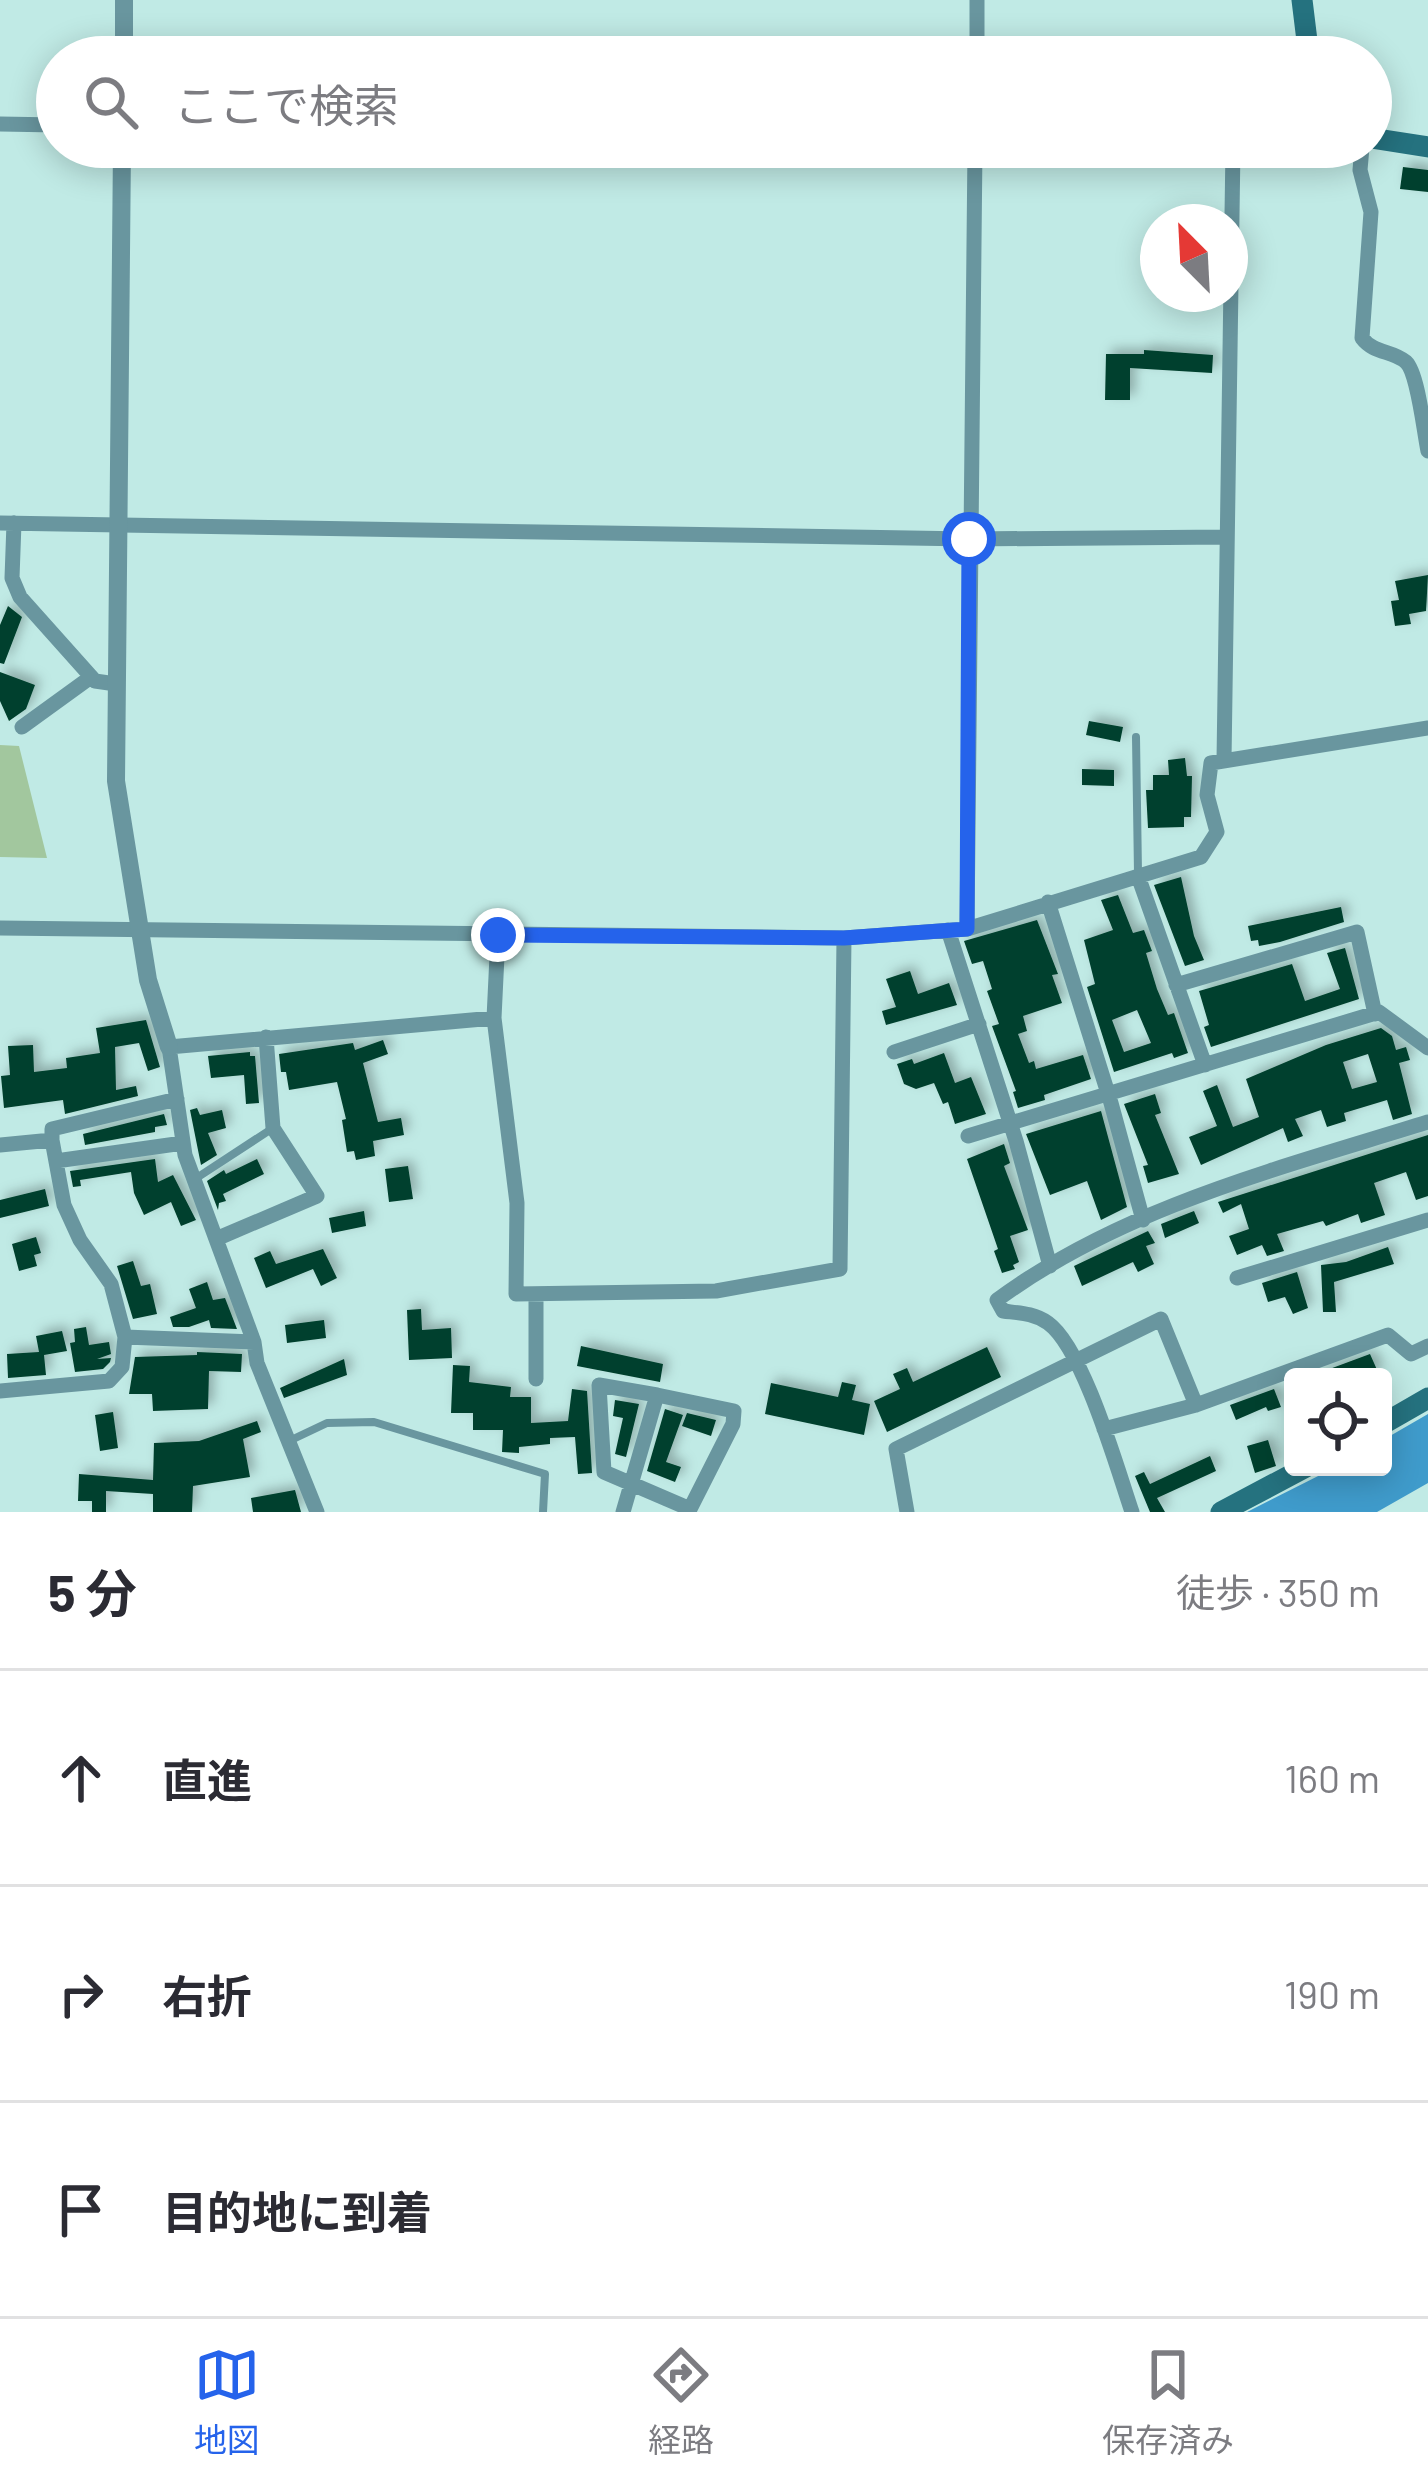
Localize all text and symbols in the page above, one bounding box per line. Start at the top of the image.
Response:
search box [36,36,1392,168]
icon: search [78,69,144,135]
text: ここで検索 [174,77,399,131]
north arrow [1140,204,1248,312]
route start [942,512,996,566]
route end [471,908,525,962]
map controls [1284,1368,1392,1476]
button: locate [1284,1368,1392,1476]
text: 5 分 [48,1561,137,1622]
text: 徒歩 · 350 m [1176,1568,1380,1615]
icon: ahead [48,1745,114,1811]
text: 直進 [162,1752,252,1806]
text: 160 m [1284,1754,1380,1801]
icon: right [48,1961,114,2027]
text: 右折 [162,1968,252,2022]
text: 190 m [1284,1970,1380,2017]
icon: arrive [48,2177,114,2243]
text: 目的地に到着 [162,2184,432,2238]
tab: 地図 [194,2342,260,2462]
tab: 経路 [648,2342,714,2462]
tab: 保存済み [1102,2342,1234,2462]

